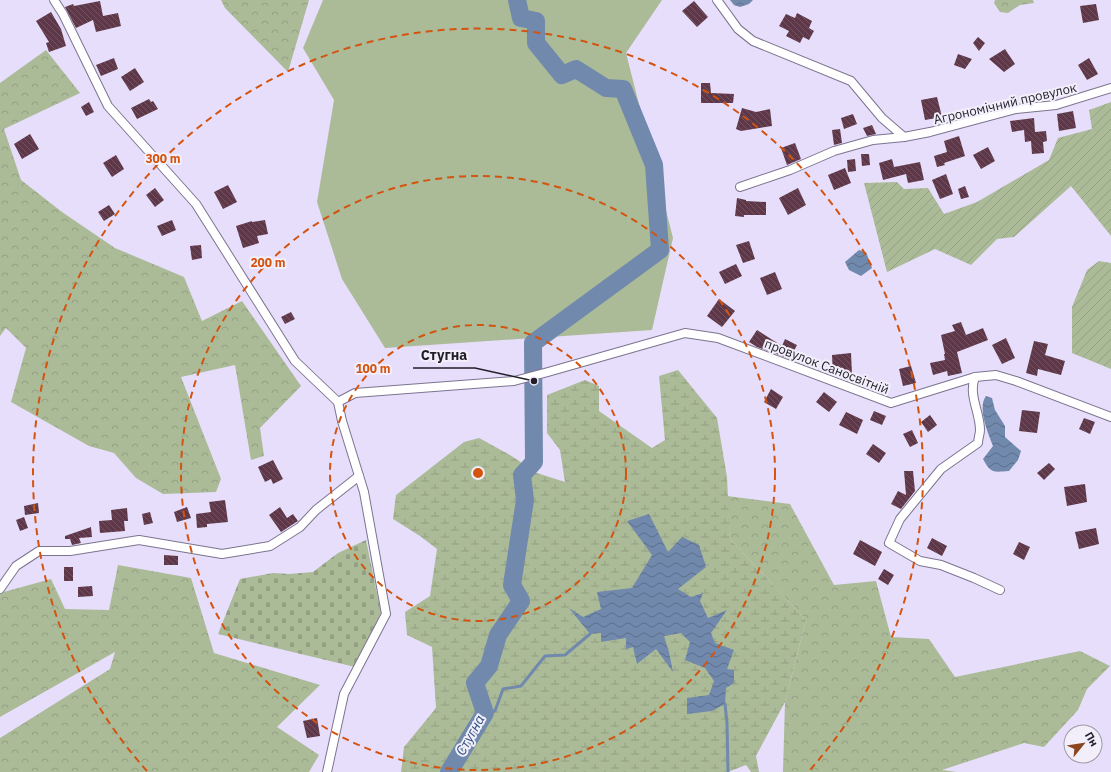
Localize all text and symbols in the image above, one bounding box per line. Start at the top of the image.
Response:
street label: Агрономічний провулок [932,79,1078,128]
text: 300 m [145,151,181,166]
text: 200 m [250,255,286,270]
street label: провулок Саносвітній [762,335,892,398]
callout: Стугна [413,342,475,368]
text: Стугна [421,346,467,364]
text: 100 m [355,361,391,376]
centre of rings [471,466,485,480]
water label: Стугна [452,712,488,758]
north arrow [1063,724,1103,764]
text: Пн [1082,729,1101,749]

